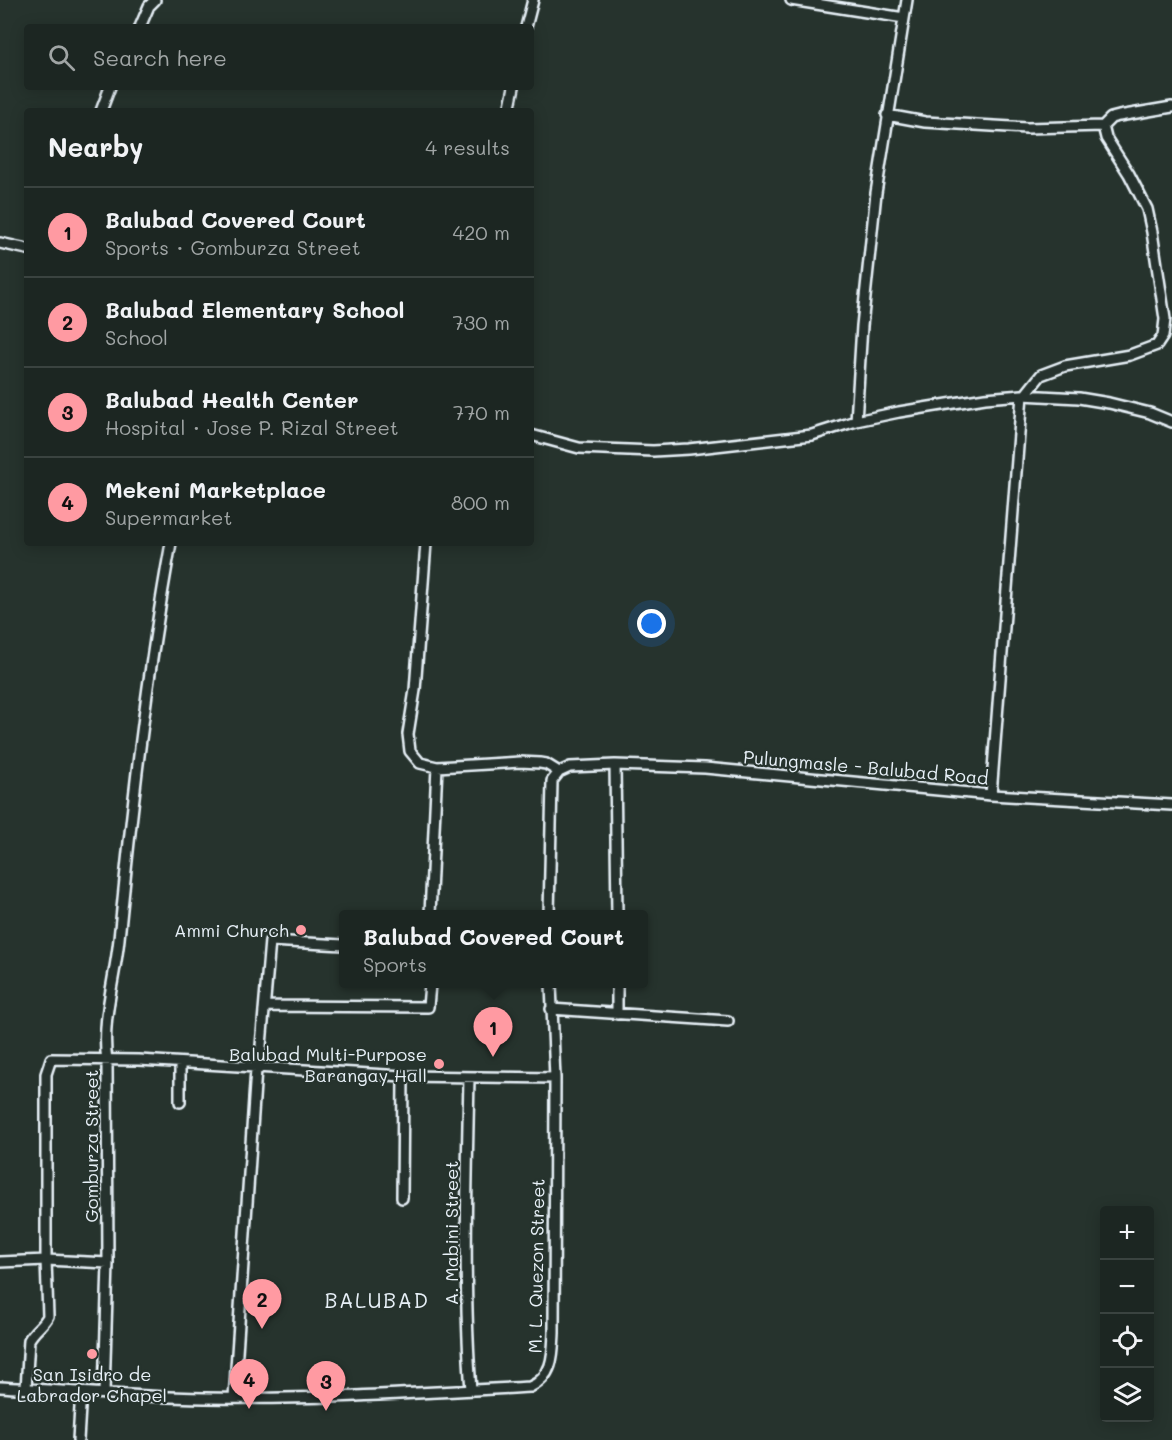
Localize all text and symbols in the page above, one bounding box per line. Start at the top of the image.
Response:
search box [24,24,534,90]
icon: search [45,41,78,74]
text: Search here [93,43,227,72]
text: Nearby [48,130,143,164]
text: 4 results [425,134,510,160]
text: Balubad Covered Court [105,205,366,234]
text: 1 [63,219,72,245]
text: 420 m [452,219,510,245]
text: Sports · Gomburza Street [105,234,361,260]
text: Balubad Elementary School [105,295,405,324]
text: 2 [62,309,73,335]
text: 730 m [452,309,510,335]
text: School [105,324,168,350]
text: Balubad Health Center [105,385,358,414]
text: 3 [62,399,74,425]
text: 770 m [453,399,510,425]
text: Hospital · Jose P. Rizal Street [105,414,399,440]
text: Mekeni Marketplace [105,475,326,504]
text: 4 [61,489,74,515]
text: 800 m [451,489,510,515]
text: Supermarket [105,504,232,530]
your location [637,609,666,638]
street label: Pulungmasle - Balubad Road [742,744,990,790]
popup [339,910,648,988]
place label: Ammi Church [174,918,289,942]
text: Balubad Covered Court [363,922,624,951]
marker: Ammi Church [294,923,308,937]
text: Sports [363,951,427,977]
pin: 1 [474,1008,512,1057]
place label: Balubad Multi-Purpose Barangay Hall [229,1042,427,1087]
marker: Balubad Multi-Purpose Barangay Hall [432,1057,446,1071]
street label: Gomburza Street [79,1070,103,1222]
street label: A. Mabini Street [439,1161,463,1305]
street label: M. L. Quezon Street [522,1178,550,1354]
map controls [1100,1206,1154,1422]
button: + [1100,1206,1154,1260]
button: − [1100,1260,1154,1314]
pin: 2 [242,1280,282,1329]
district label: BALUBAD [324,1286,430,1313]
button: locate [1100,1314,1154,1368]
marker: San Isidro de Labrador Chapel [85,1347,99,1361]
pin: 4 [230,1360,268,1409]
place label: San Isidro de Labrador Chapel [17,1362,167,1407]
pin: 3 [306,1362,346,1411]
button: layers [1100,1368,1154,1422]

